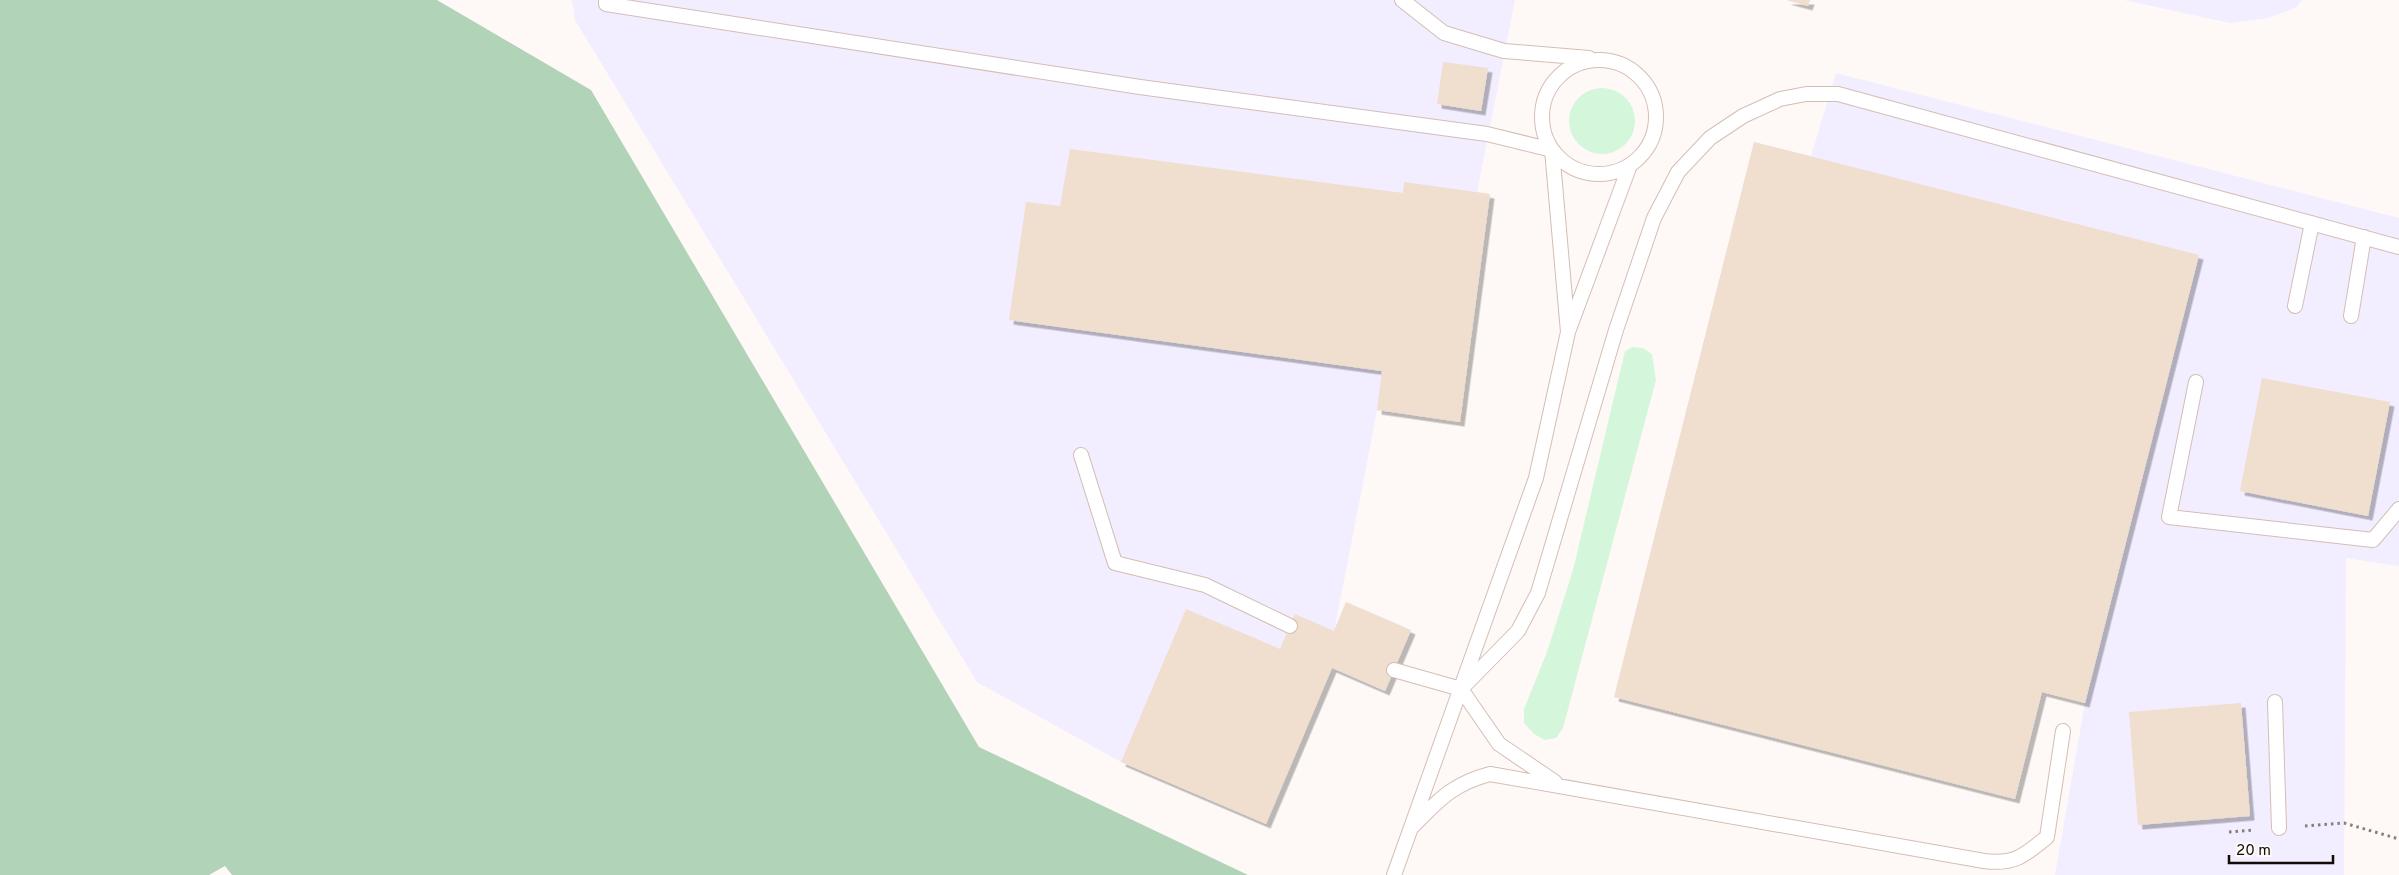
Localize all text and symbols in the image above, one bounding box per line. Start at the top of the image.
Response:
scale bar [2229,832,2333,864]
text: 20 m [2236,842,2271,861]

